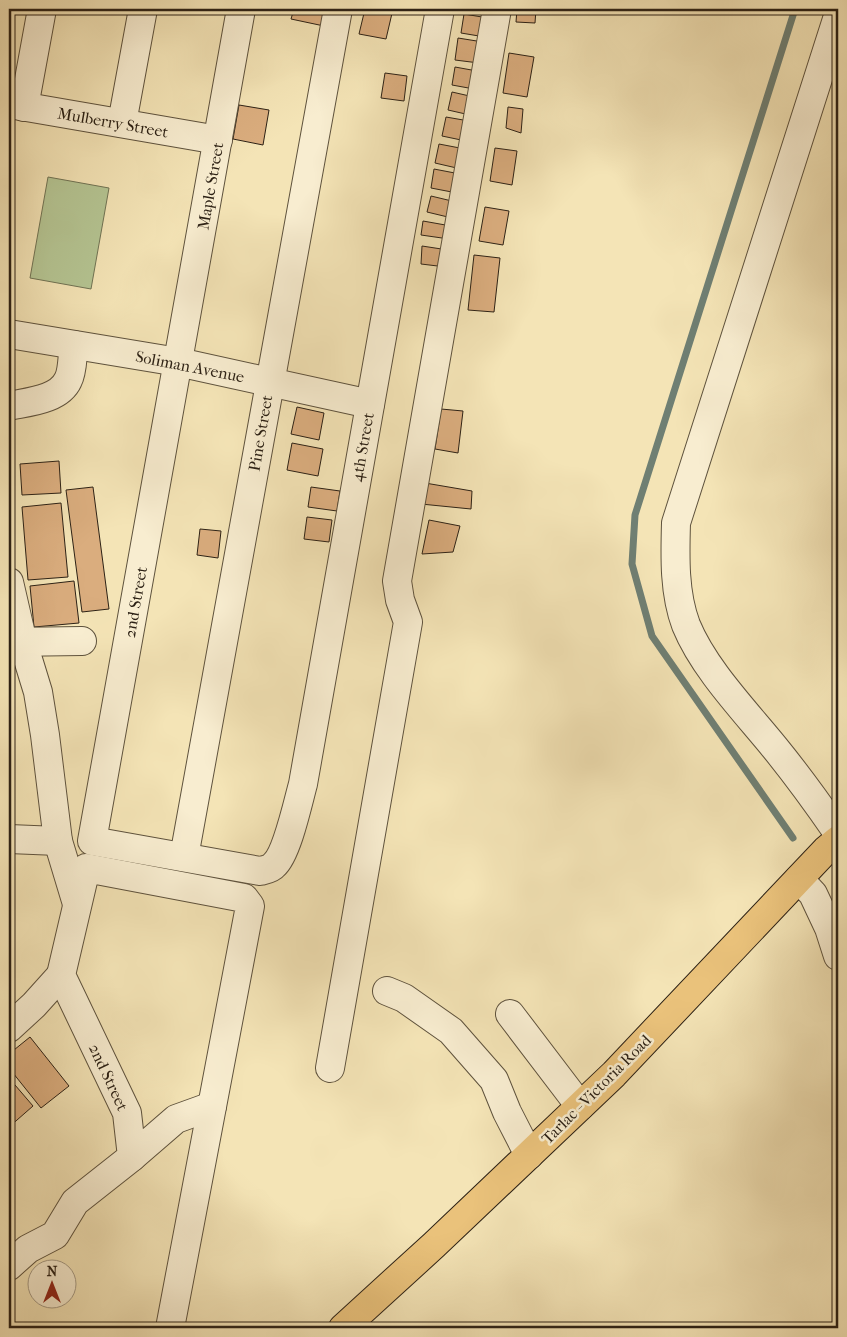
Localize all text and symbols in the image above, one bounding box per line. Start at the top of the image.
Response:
street label: Mulberry Street [56,103,170,142]
street label: Maple Street [193,141,228,231]
street label: Soliman Avenue [134,347,246,386]
street label: Pine Street [244,393,277,473]
street label: 4th Street [347,411,378,483]
street label: 2nd Street [120,565,151,639]
street label: Tarlac - Victoria Road [538,1030,655,1148]
street label: 2nd Street [85,1041,132,1114]
north arrow [28,1260,78,1310]
text: N [47,1263,58,1280]

